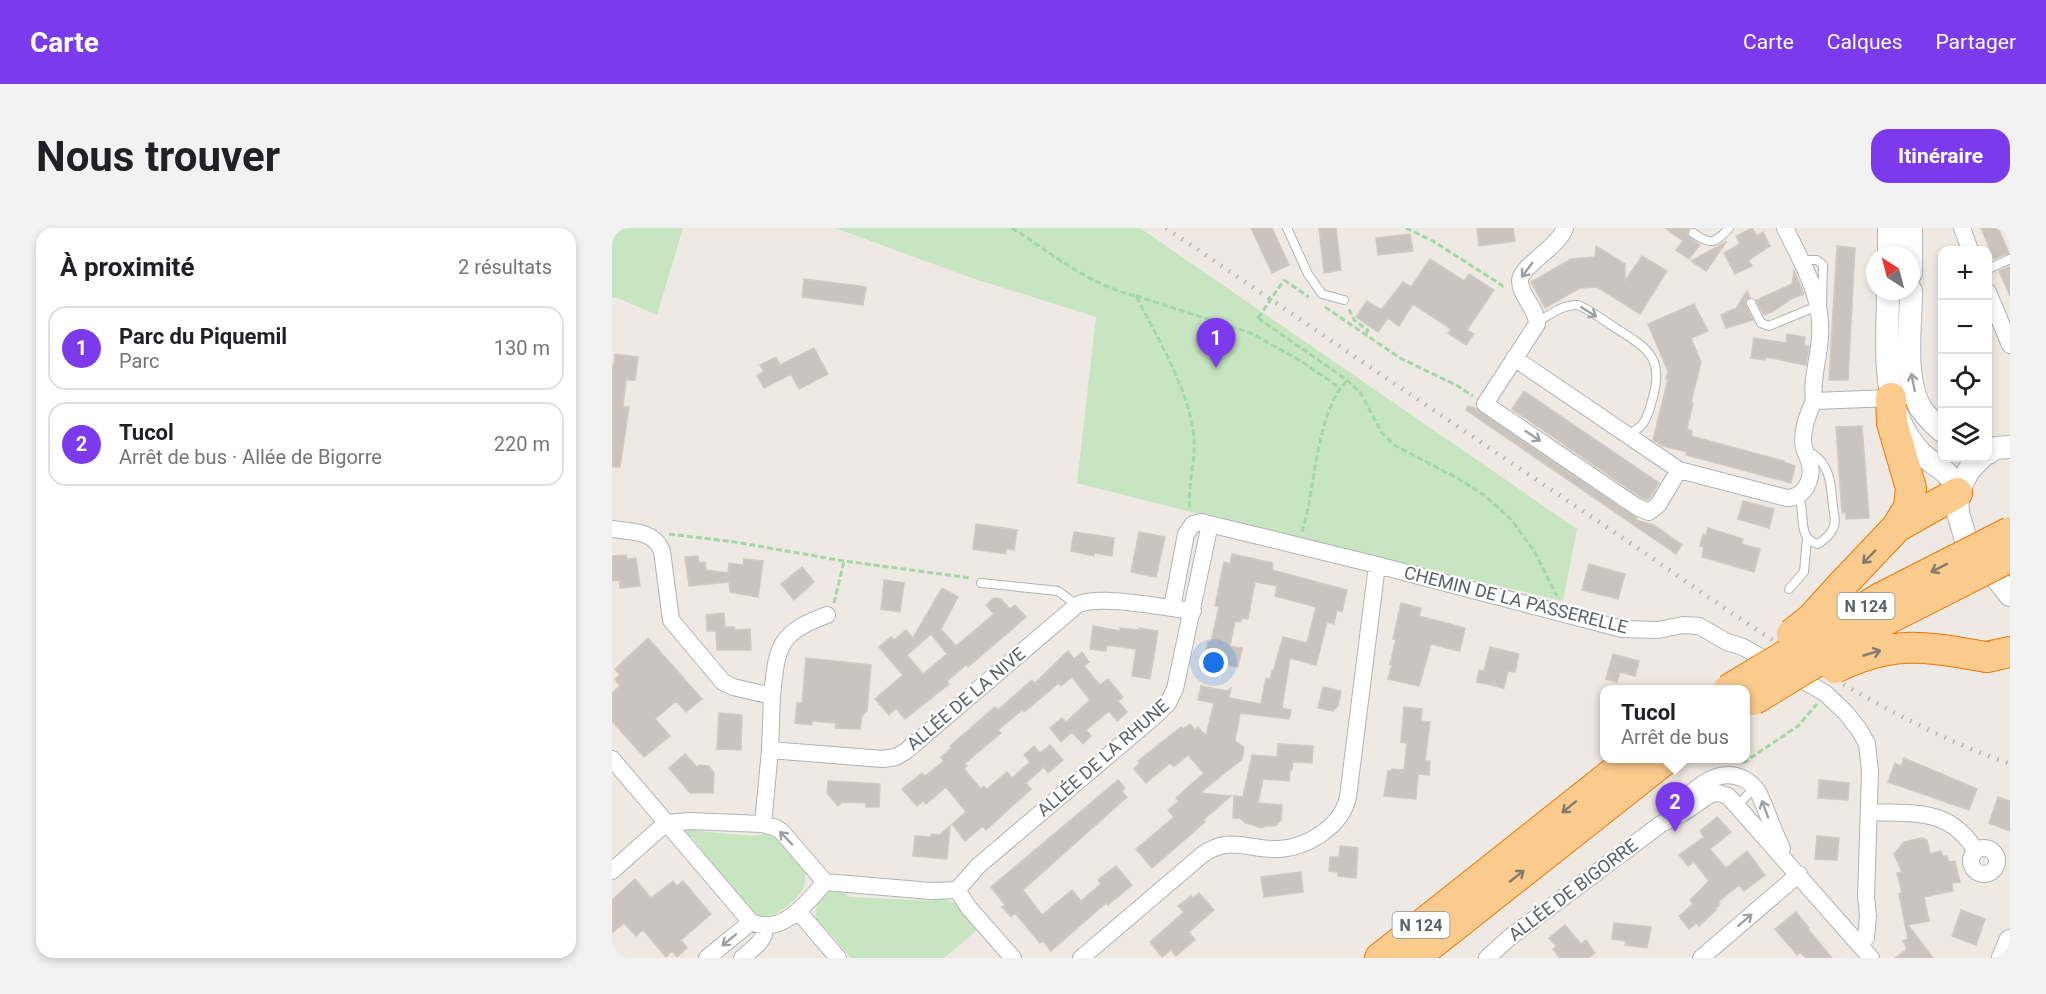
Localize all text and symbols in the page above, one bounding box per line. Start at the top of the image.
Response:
text: Carte [30,26,99,59]
text: Carte [1743,30,1794,54]
text: Calques [1827,30,1902,54]
text: Partager [1935,30,2016,54]
button: Itinéraire [1871,129,2010,183]
text: Nous trouver [36,132,280,181]
north arrow [1866,246,1920,300]
map controls [1938,246,1992,462]
button: + [1938,246,1992,300]
text: À proximité [60,252,194,282]
text: 2 résultats [458,255,552,279]
one-way arrow [1520,262,1533,278]
button: − [1938,300,1992,354]
one-way arrow [1581,305,1598,318]
pin: 1 [1196,318,1236,368]
text: Parc du Piquemil [119,324,287,349]
text: 1 [76,336,87,360]
text: 130 m [494,336,550,360]
text: Parc [119,349,159,373]
button: locate [1938,354,1992,408]
one-way arrow [1907,373,1918,393]
button: layers [1938,408,1992,462]
text: Tucol [119,420,174,445]
one-way arrow [1524,430,1541,442]
text: 2 [76,432,87,456]
text: 220 m [494,432,550,456]
text: Arrêt de bus · Allée de Bigorre [119,445,382,469]
one-way arrow [1862,549,1877,564]
street label: CHEMIN DE LA PASSERELLE [1402,562,1630,637]
one-way arrow [1931,562,1949,574]
road number: N 124 [1838,593,1894,619]
street label: ALLÉE DE LA NIVE [902,643,1029,754]
one-way arrow [1862,647,1881,658]
your location [1199,648,1228,677]
popup [1600,685,1750,763]
street label: ALLÉE DE LA RHUNE [1033,695,1173,820]
text: Tucol [1621,700,1676,725]
text: Arrêt de bus [1621,725,1729,749]
pin: 2 [1656,782,1694,832]
one-way arrow [1561,800,1577,813]
one-way arrow [1759,800,1770,819]
one-way arrow [779,830,794,845]
street label: ALLÉE DE BIGORRE [1504,834,1641,945]
one-way arrow [1509,870,1525,883]
road number: N 124 [1392,912,1450,938]
one-way arrow [1737,913,1752,927]
one-way arrow [721,934,737,947]

